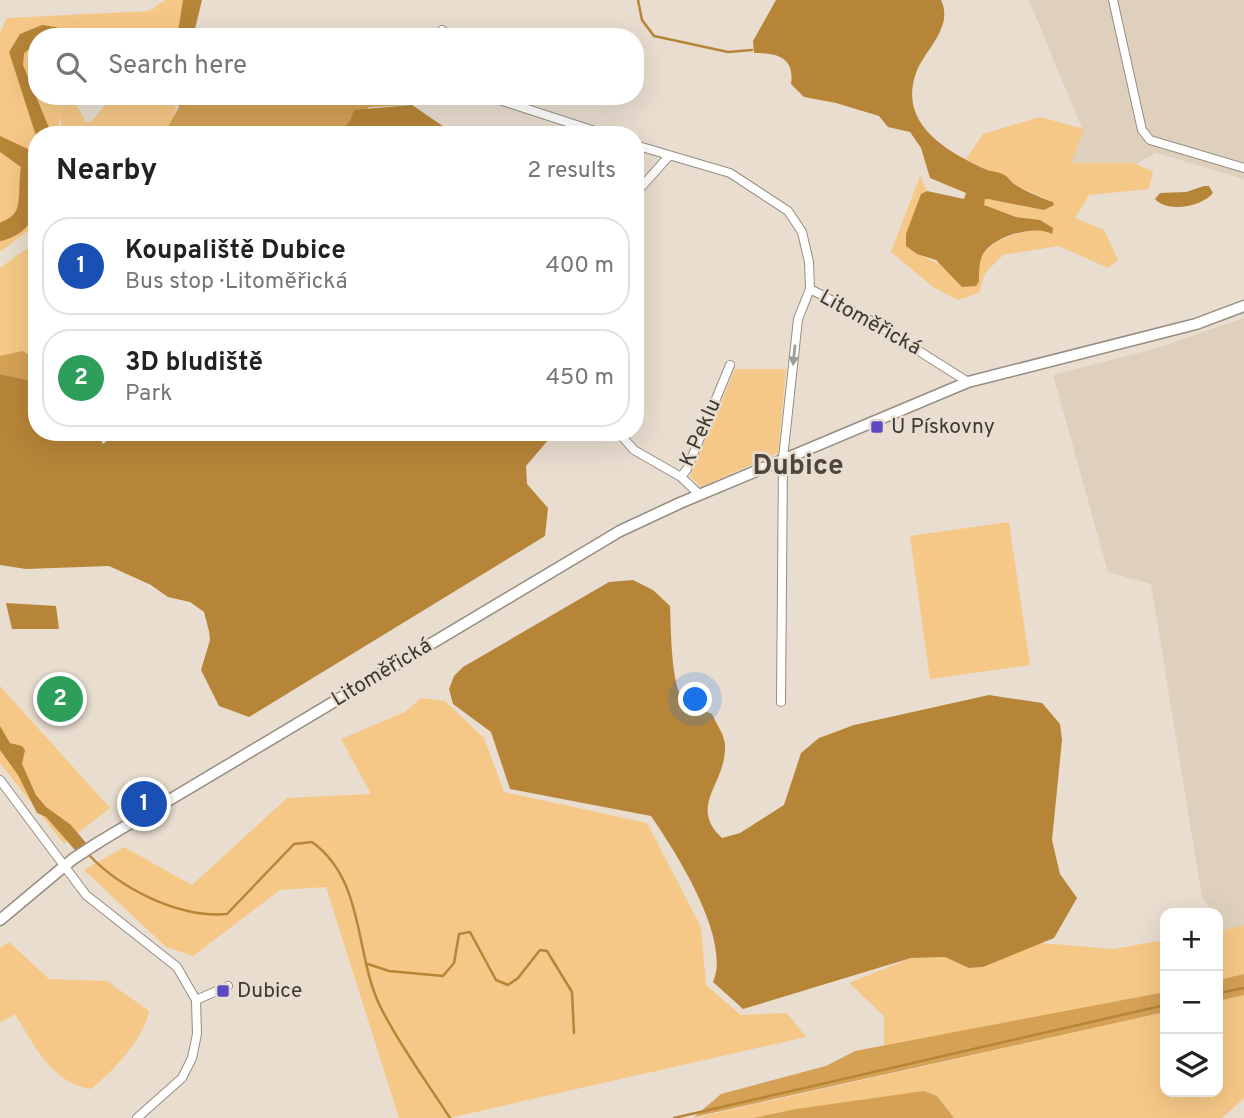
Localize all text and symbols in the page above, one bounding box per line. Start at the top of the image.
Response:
search box [28,28,644,105]
icon: search [52,48,90,86]
text: Search here [108,50,247,83]
text: Nearby [56,153,157,190]
text: 2 results [527,157,616,186]
text: Koupaliště Dubice [125,235,346,268]
text: 1 [76,252,86,281]
text: 400 m [545,252,614,281]
text: Bus stop · Litoměřická [125,268,348,297]
street label: Litoměřická [814,284,926,362]
one-way arrow [789,344,800,366]
text: 3D bludiště [125,347,263,380]
text: 2 [74,364,88,393]
text: 450 m [546,364,614,393]
text: Park [125,380,172,409]
street label: K Peklu [674,395,728,471]
place label: U Pískovny [891,414,995,441]
marker: U Pískovny [869,419,885,435]
district label: Dubice [752,449,844,485]
street label: Litoměřická [327,633,437,713]
pin: 2 [37,673,83,725]
your location [678,682,712,716]
pin: 1 [121,778,167,830]
map controls [1160,908,1223,1097]
button: + [1160,908,1223,971]
button: − [1160,971,1223,1034]
place label: Dubice [237,978,302,1005]
marker: Dubice [215,983,231,999]
button: layers [1160,1034,1223,1097]

